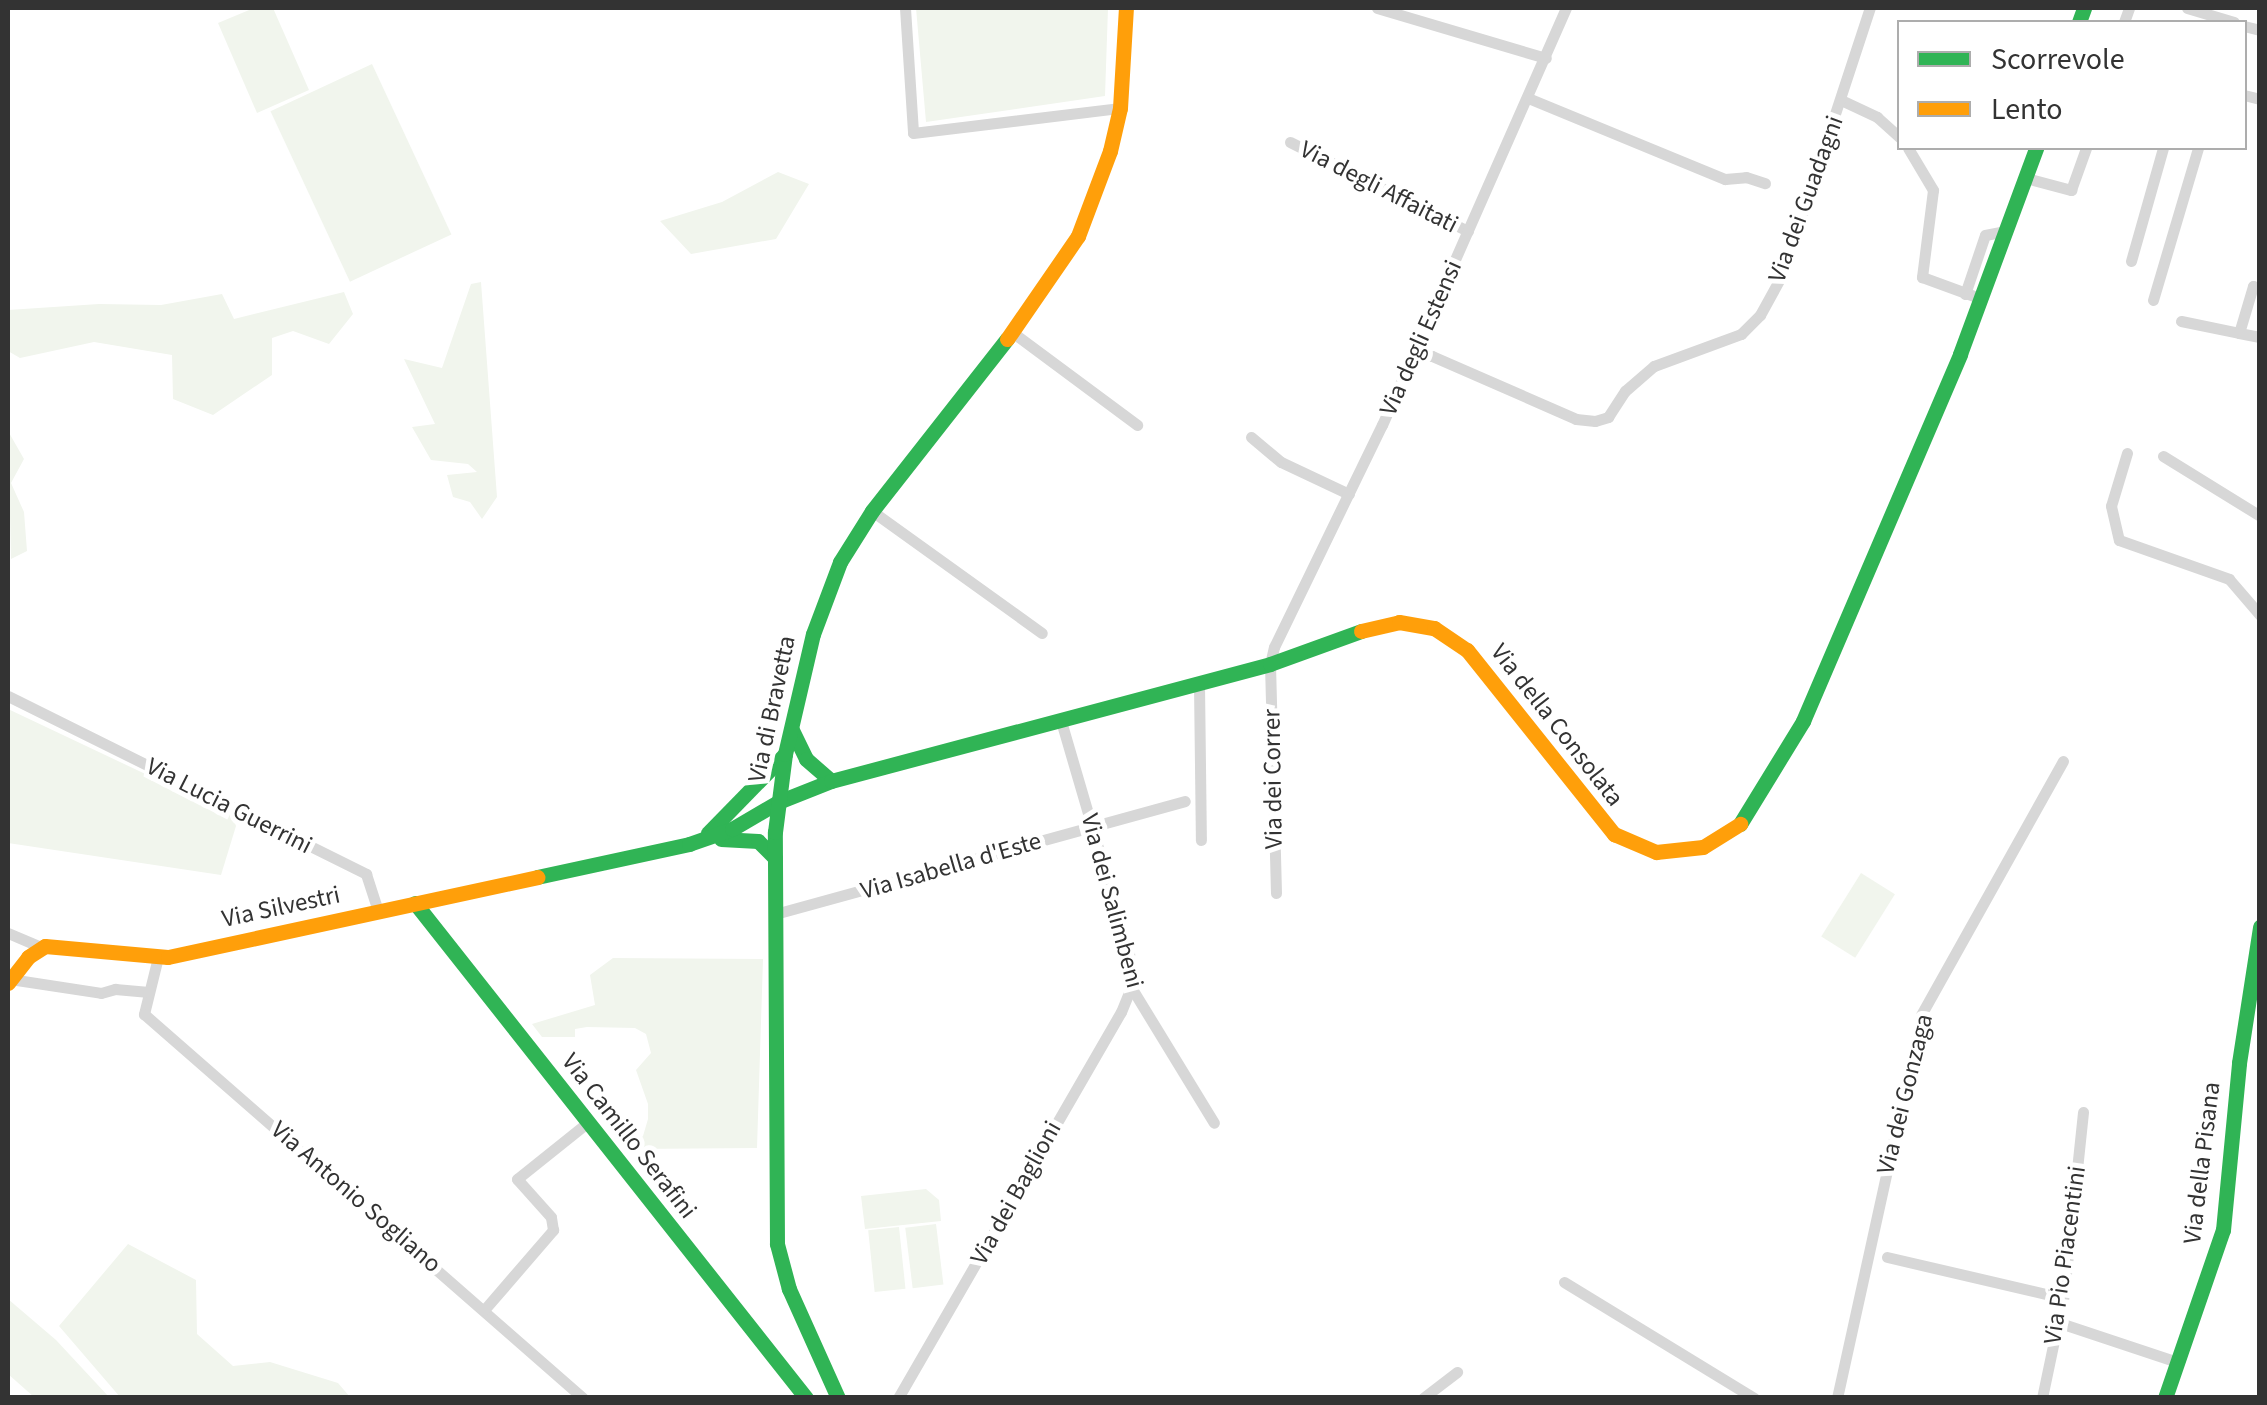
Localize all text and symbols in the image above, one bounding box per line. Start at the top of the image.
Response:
legend [1897,20,2247,150]
text: Scorrevole [1991,38,2125,81]
text: Lento [1991,88,2063,131]
street label: Via dei Guadagni [1762,112,1850,286]
street label: Via degli Affaitati [1295,134,1463,240]
street label: Via degli Estensi [1373,256,1469,420]
street label: Via di Bravetta [742,633,802,785]
street label: Via della Consolata [1484,638,1630,812]
street label: Via dei Correr [1257,709,1289,849]
street label: Via Lucia Guerrini [141,751,317,861]
street label: Via dei Salimbeni [1074,811,1150,991]
street label: Via Isabella d'Este [857,826,1045,906]
street label: Via Silvestri [219,880,343,934]
street label: Via dei Gonzaga [1871,1011,1939,1177]
street label: Via Camillo Serafini [555,1047,703,1225]
street label: Via della Pisana [2177,1080,2227,1246]
street label: Via Antonio Sogliano [265,1115,447,1279]
street label: Via dei Baglioni [964,1116,1068,1270]
street label: Via Pio Piacentini [2038,1164,2092,1346]

